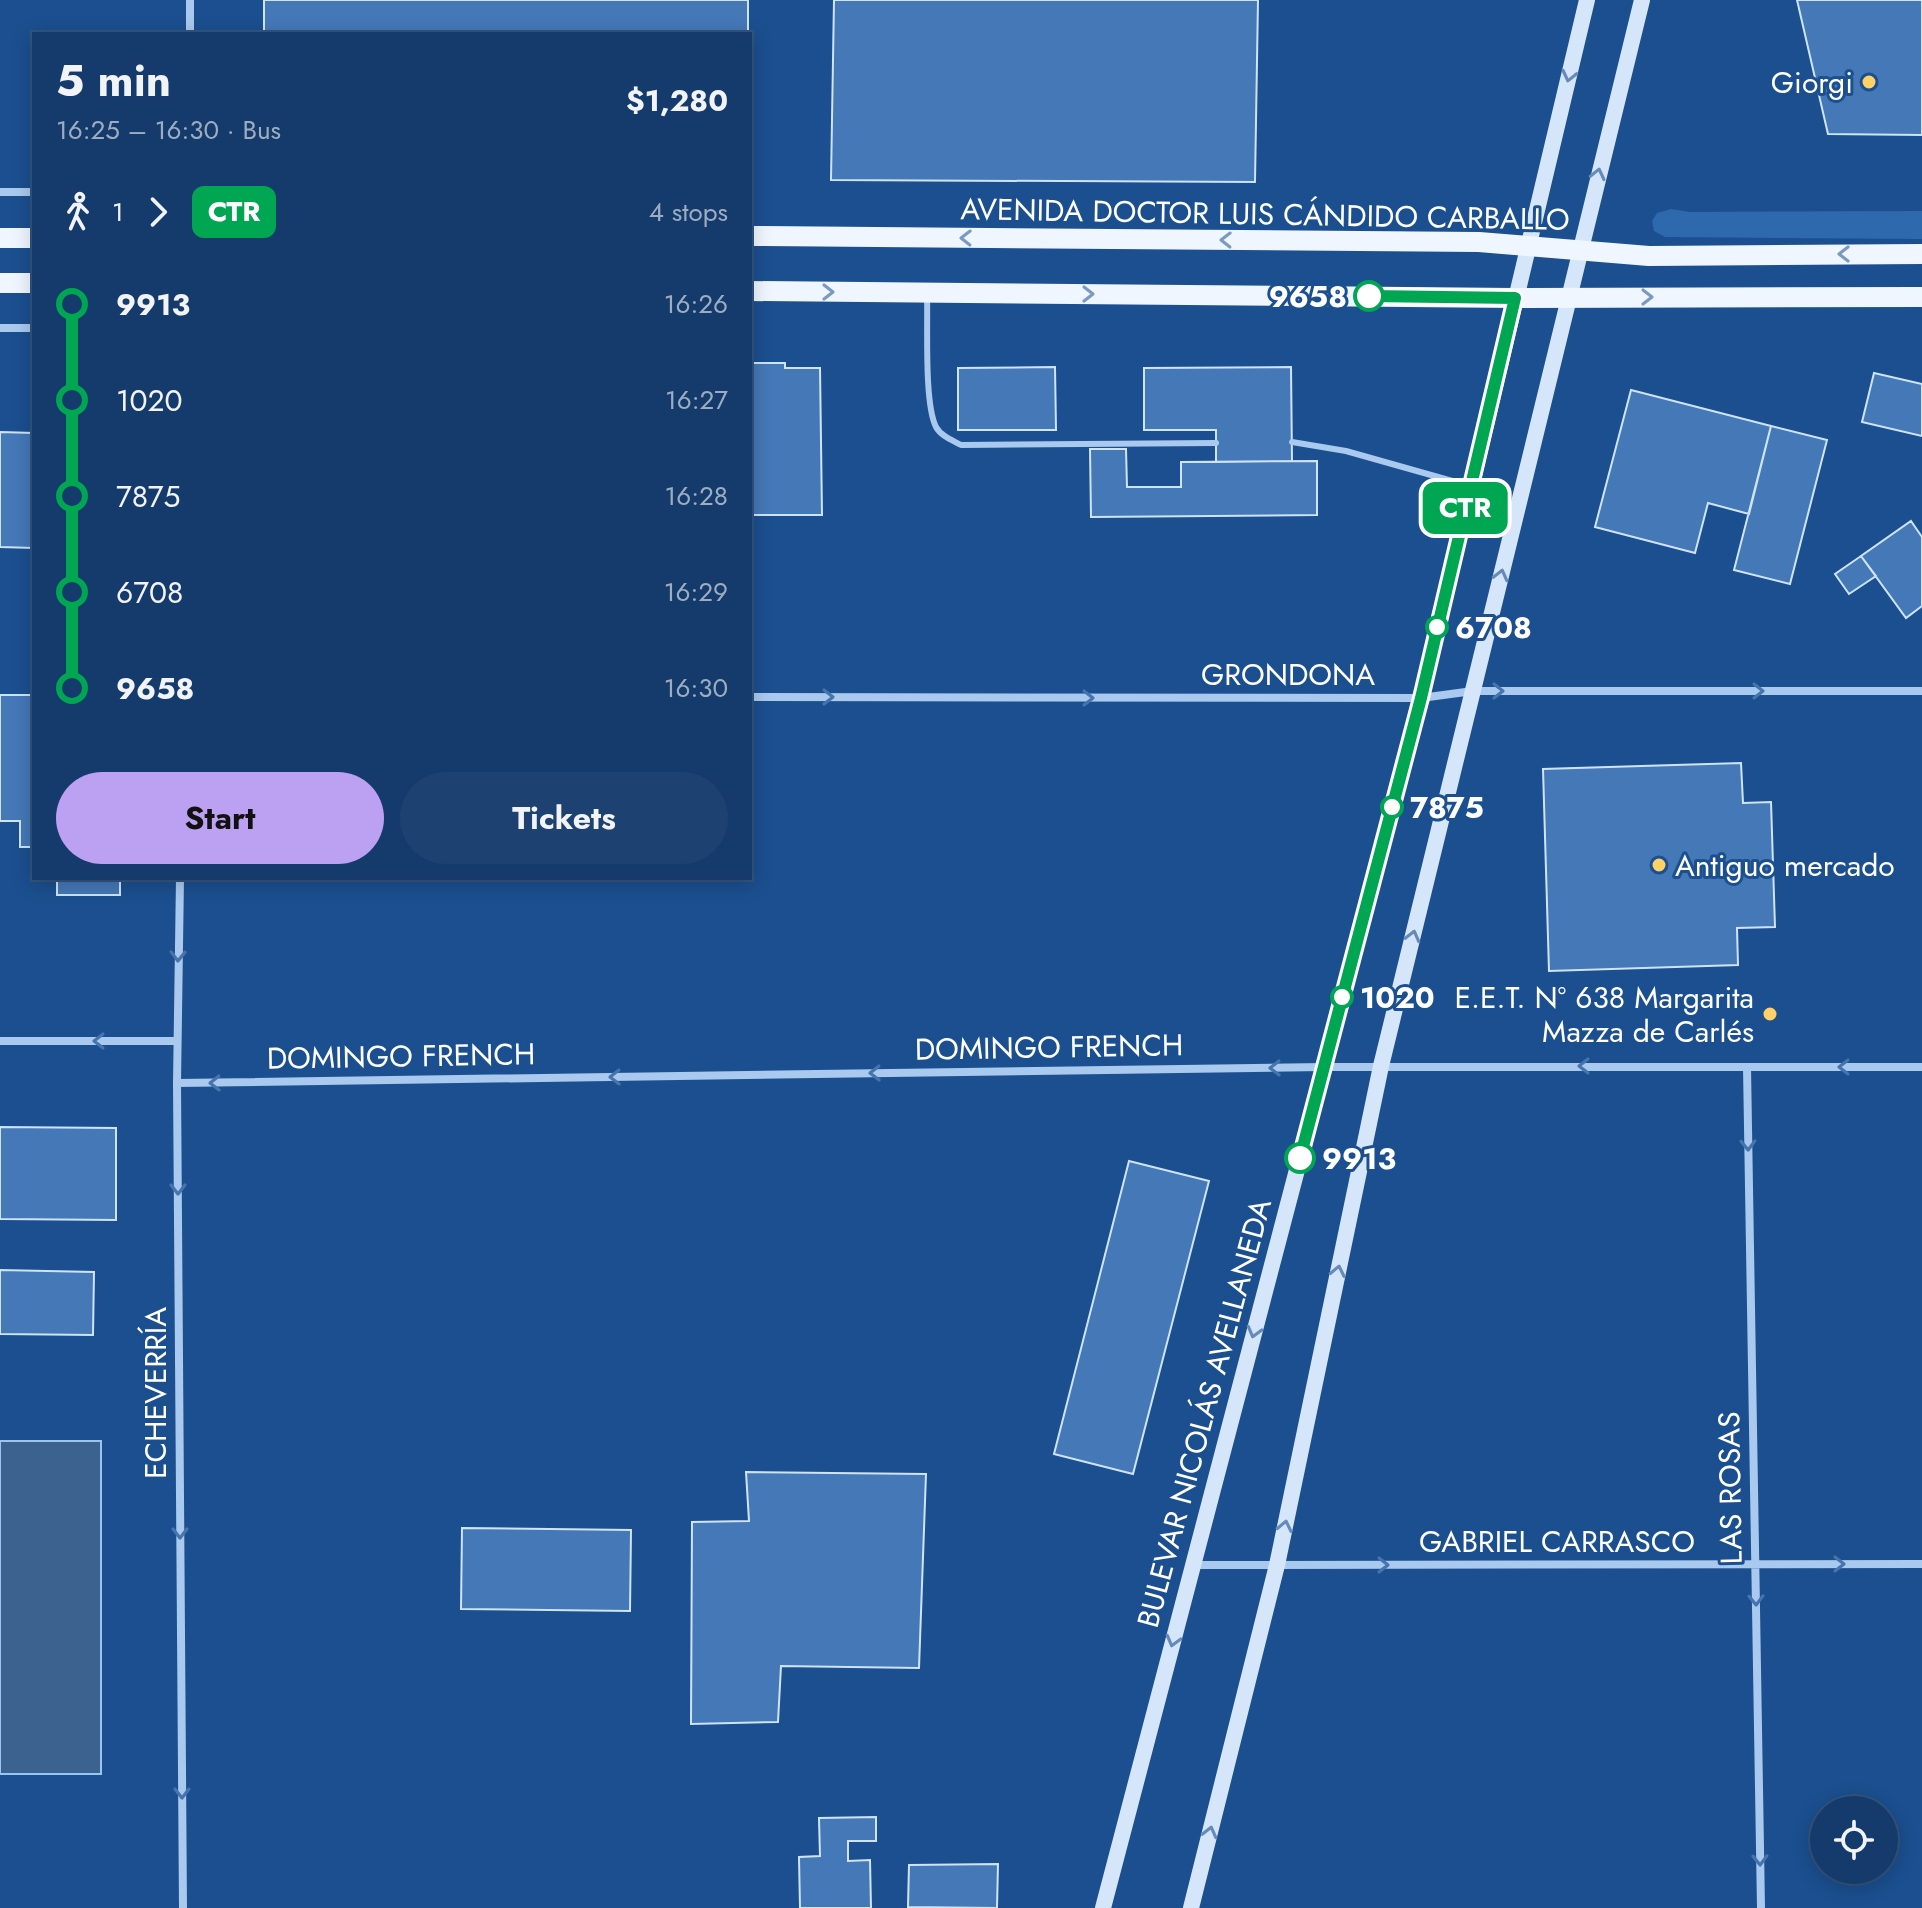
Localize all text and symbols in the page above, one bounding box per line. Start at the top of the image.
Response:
text: 5 min [56,49,171,113]
place label: Giorgi [1771,61,1853,104]
one-way arrow [1561,68,1578,82]
marker: Giorgi [1860,73,1878,91]
text: $1,280 [626,79,728,122]
text: 16:25 – 16:30 · Bus [56,111,281,149]
one-way arrow [1589,168,1606,182]
street label: AVENIDA DOCTOR LUIS CÁNDIDO CARBALLO [960,187,1570,241]
icon: walk [56,190,100,234]
icon: forward [136,190,180,234]
text: CTR [208,191,260,232]
text: 1 [112,193,124,231]
text: 4 stops [649,193,728,231]
one-way arrow [959,229,972,246]
one-way arrow [1219,231,1232,249]
one-way arrow [1837,245,1850,263]
place label: 9658 [1269,275,1347,318]
marker: 9658 [1354,281,1384,311]
text: 9913 [116,283,190,326]
one-way arrow [822,283,835,301]
text: 16:26 [664,285,728,323]
one-way arrow [1082,285,1095,303]
one-way arrow [1641,288,1654,306]
text: 1020 [116,379,183,422]
text: 16:27 [665,381,728,419]
text: 7875 [116,475,180,518]
text: 16:28 [665,477,728,515]
line badge: CTR [1419,482,1511,534]
text: CTR [1439,487,1491,528]
one-way arrow [1492,569,1509,582]
text: 6708 [116,571,183,614]
text: 16:29 [664,573,728,611]
place label: 6708 [1455,606,1532,649]
marker: 6708 [1426,616,1448,638]
street label: GRONDONA [1201,653,1375,696]
text: 9658 [116,667,194,710]
text: 16:30 [664,669,728,707]
one-way arrow [1492,682,1505,700]
one-way arrow [1752,682,1765,700]
one-way arrow [822,688,835,706]
one-way arrow [1082,689,1095,707]
button: Start [56,772,384,864]
button: Tickets [400,772,728,864]
place label: 7875 [1410,786,1484,829]
marker: 7875 [1381,796,1403,818]
place label: Antiguo mercado [1675,844,1895,887]
marker: Antiguo mercado [1650,856,1668,874]
one-way arrow [1403,930,1420,944]
one-way arrow [170,950,187,963]
place label: 1020 [1360,976,1435,1019]
place label: E.E.T. Nº 638 Margarita Mazza de Carlés [1455,976,1754,1053]
marker: 1020 [1331,986,1353,1008]
marker: E.E.T. Nº 638 Margarita Mazza de Carlés [1761,1005,1779,1023]
street label: DOMINGO FRENCH [914,1023,1184,1071]
one-way arrow [92,1032,105,1050]
street label: DOMINGO FRENCH [266,1032,536,1080]
one-way arrow [1577,1057,1590,1075]
one-way arrow [1837,1058,1850,1076]
one-way arrow [1268,1059,1281,1076]
one-way arrow [868,1064,881,1082]
one-way arrow [608,1068,621,1086]
one-way arrow [208,1074,221,1091]
place label: 9913 [1322,1137,1396,1180]
one-way arrow [1739,1139,1757,1152]
marker: 9913 [1285,1143,1315,1173]
one-way arrow [169,1183,187,1196]
street label: BULEVAR NICOLÁS AVELLANEDA [1126,1194,1282,1632]
one-way arrow [1329,1265,1346,1278]
street label: ECHEVERRÍA [134,1307,177,1479]
one-way arrow [1247,1324,1264,1338]
street label: LAS ROSAS [1707,1411,1753,1565]
one-way arrow [1276,1519,1293,1533]
street label: GABRIEL CARRASCO [1419,1520,1695,1563]
one-way arrow [171,1527,189,1540]
one-way arrow [1833,1555,1846,1573]
one-way arrow [1377,1556,1390,1574]
one-way arrow [1747,1594,1765,1607]
one-way arrow [1166,1633,1183,1647]
one-way arrow [173,1787,191,1800]
map controls [1810,1796,1898,1884]
button: locate [1810,1796,1898,1884]
one-way arrow [1200,1826,1217,1840]
one-way arrow [1751,1854,1769,1867]

